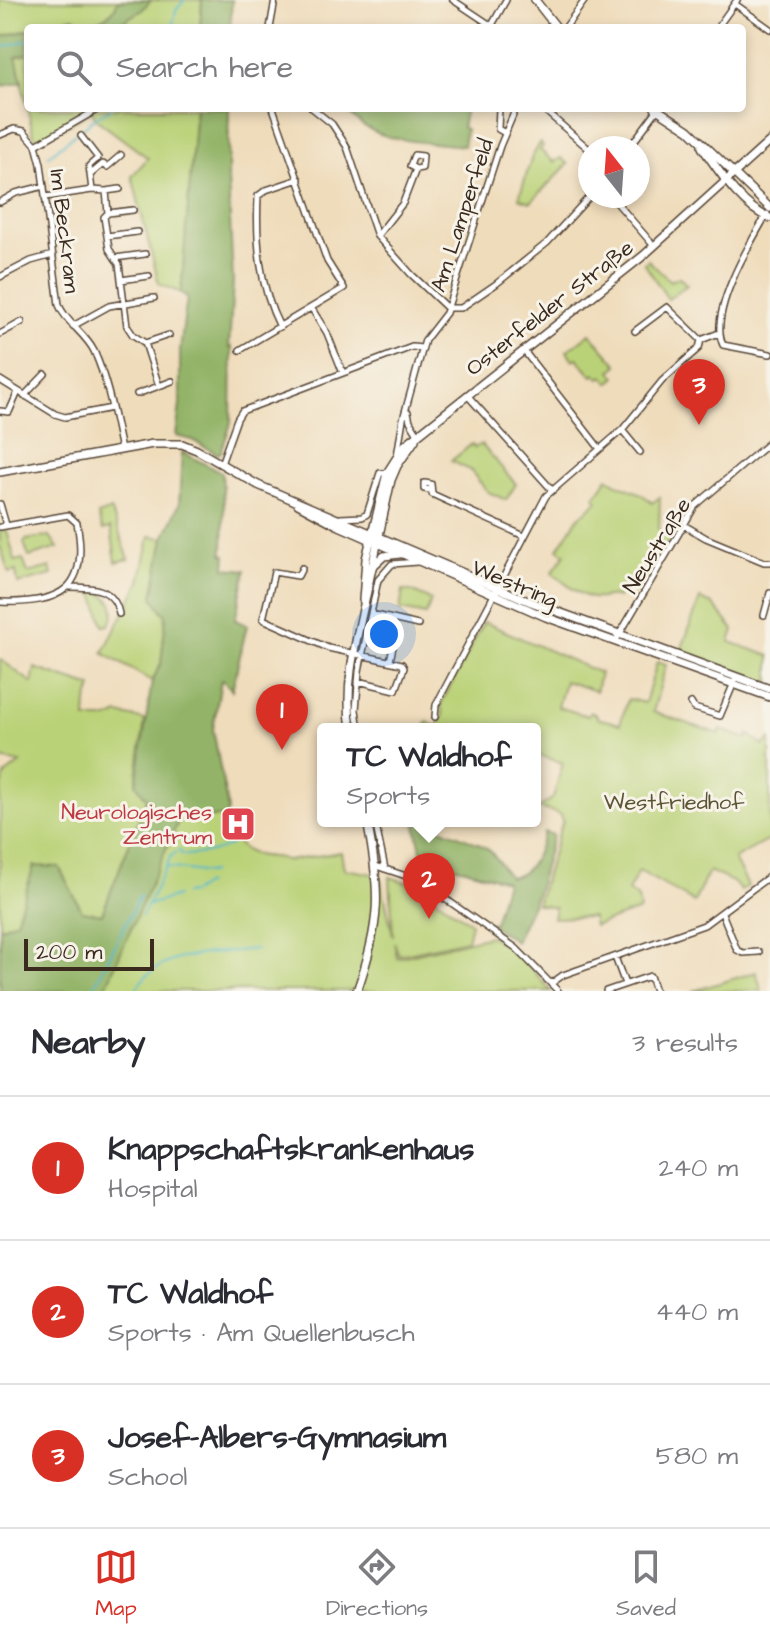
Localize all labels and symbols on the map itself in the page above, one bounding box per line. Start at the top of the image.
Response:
street label: Am Lamperfeld [423,135,502,296]
north arrow [578,136,650,208]
street label: Im Beckram [42,167,87,295]
street label: Osterfelder Straße [460,233,640,384]
pin: 3 [673,359,725,425]
street label: Neustraße [616,492,699,600]
street label: Westring [466,552,562,617]
your location [364,614,404,654]
pin: 1 [256,684,308,750]
park label: Westfriedhof [604,787,745,818]
place label: Neurologisches Zentrum [61,797,212,853]
hospital icon: Neurologisches Zentrum [219,805,257,843]
pin: 2 [403,853,455,919]
scale bar [24,935,154,971]

